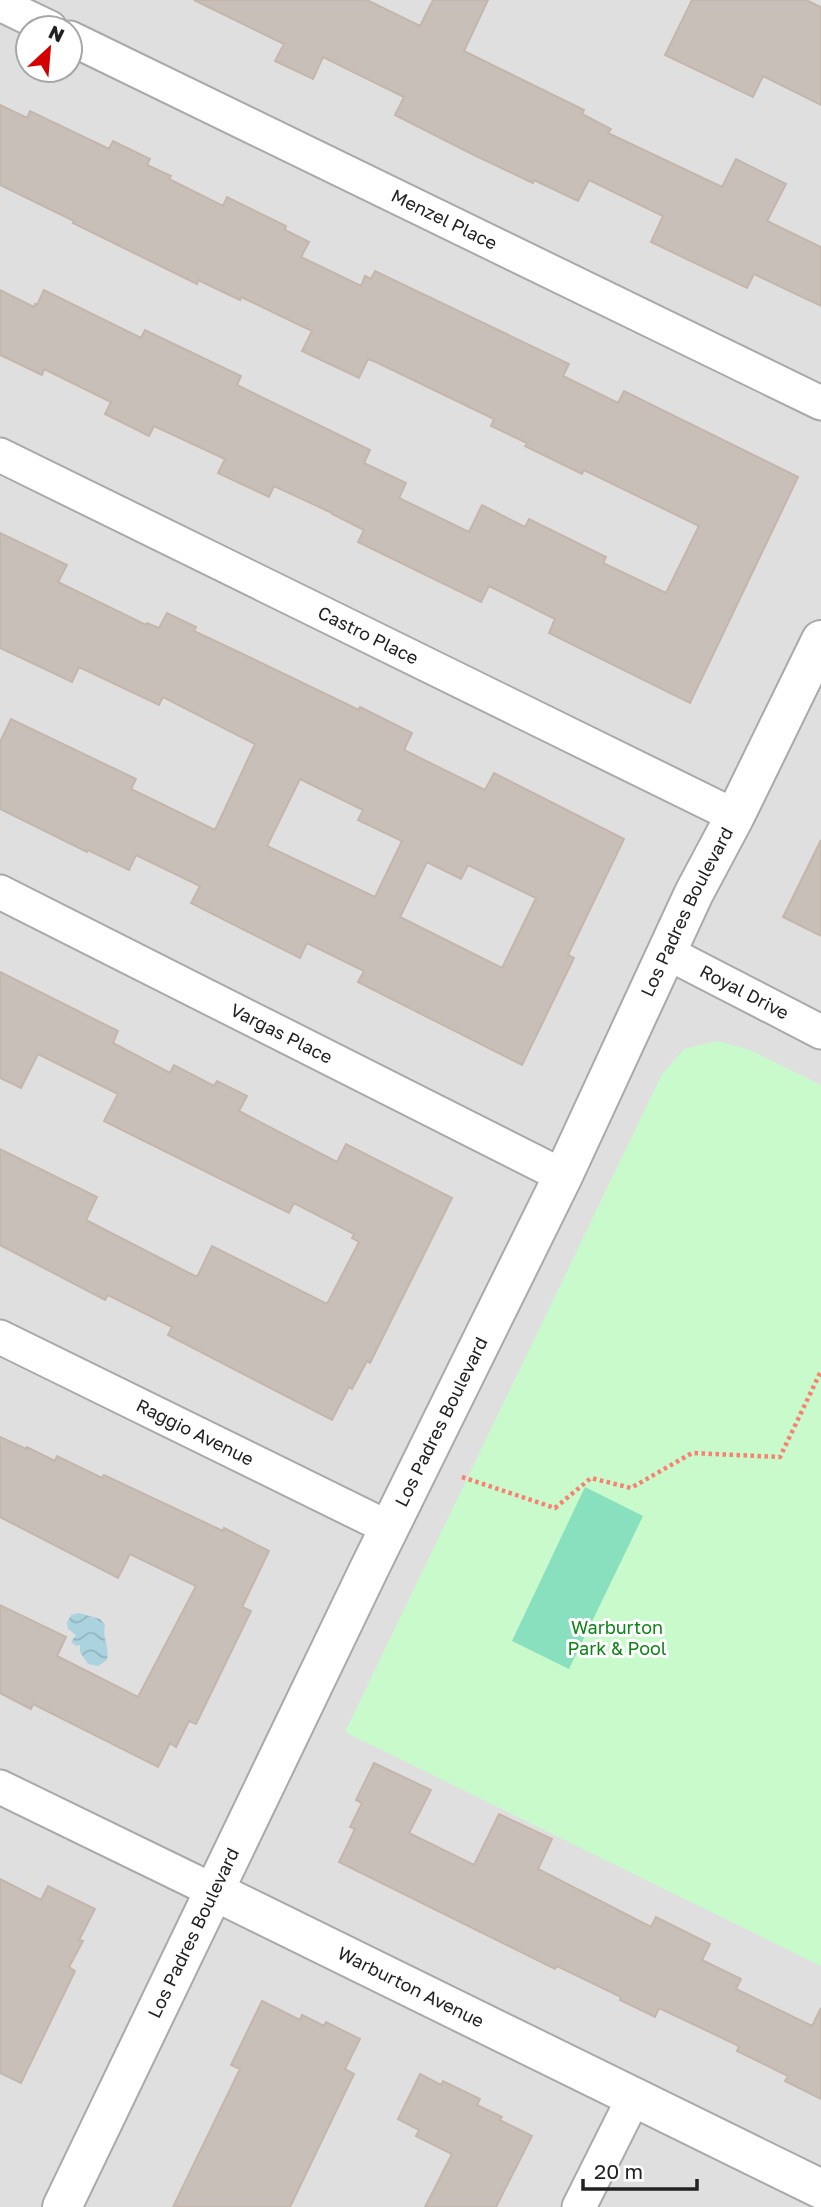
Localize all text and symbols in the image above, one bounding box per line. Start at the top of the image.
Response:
north arrow [14,14,84,84]
text: N [45,20,68,47]
street label: Menzel Place [388,184,501,254]
street label: Castro Place [315,601,422,669]
street label: Los Padres Boulevard [636,823,737,1000]
street label: Royal Drive [696,959,793,1024]
street label: Vargas Place [227,998,336,1068]
street label: Los Padres Boulevard [390,1333,492,1510]
street label: Raggio Avenue [133,1394,258,1470]
park label: Warburton Park & Pool [568,1616,667,1659]
street label: Los Padres Boulevard [143,1844,243,2021]
street label: Warburton Avenue [334,1941,488,2032]
scale bar [583,2148,697,2192]
text: 20 m [594,2158,643,2184]

